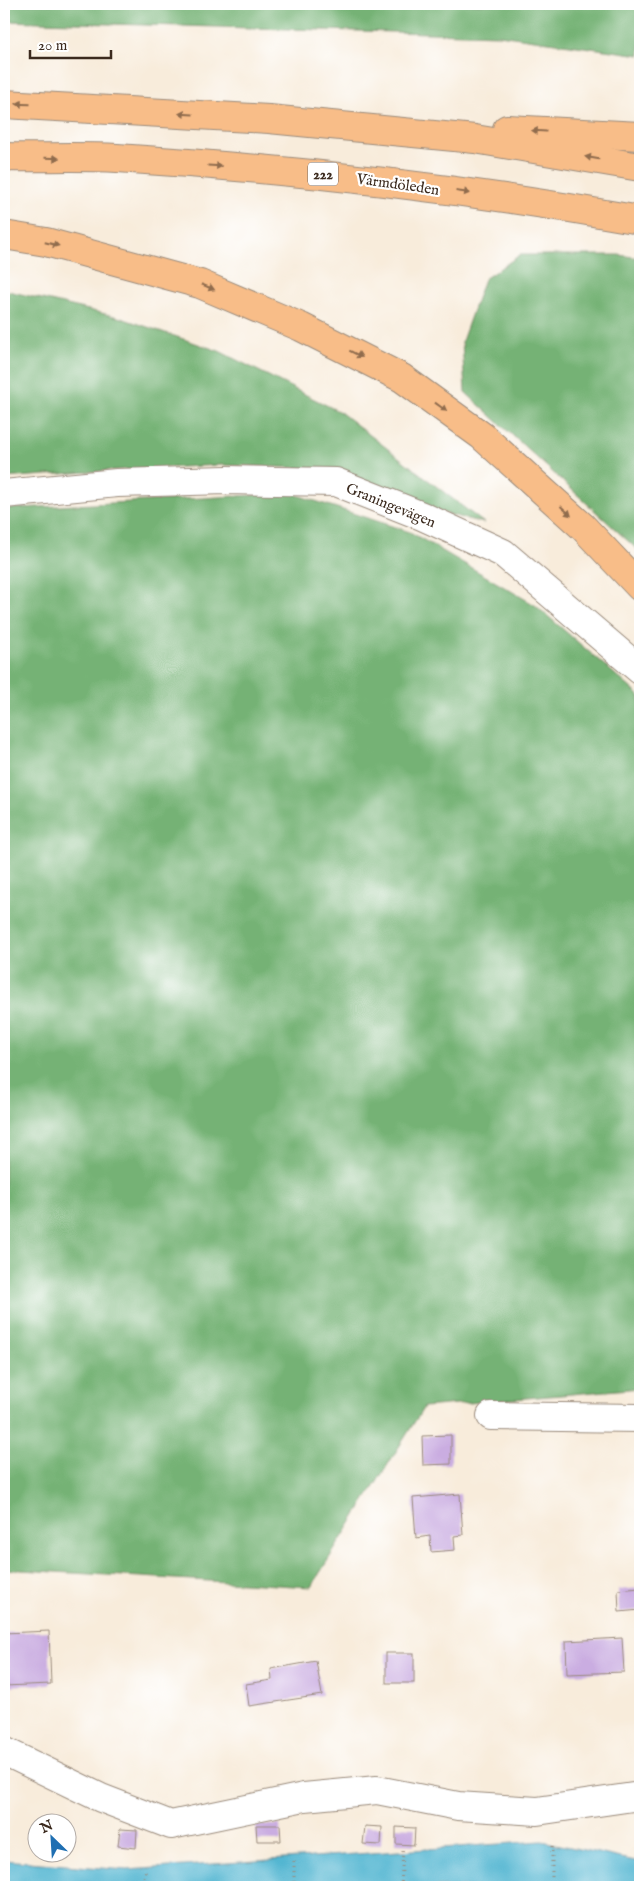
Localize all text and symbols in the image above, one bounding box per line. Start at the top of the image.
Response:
scale bar [30,28,111,60]
text: 20 m [38,36,68,55]
one-way arrow [15,100,31,108]
one-way arrow [177,109,193,117]
one-way arrow [531,126,547,134]
one-way arrow [45,154,61,162]
one-way arrow [584,154,600,162]
one-way arrow [207,162,223,170]
road number: 222 [308,162,338,185]
street label: Värmdöleden [354,169,440,200]
one-way arrow [456,188,472,196]
one-way arrow [44,240,59,248]
one-way arrow [201,284,215,292]
one-way arrow [349,350,363,358]
one-way arrow [435,401,448,411]
street label: Graningevägen [343,479,438,532]
one-way arrow [559,505,571,517]
north arrow [28,1814,78,1864]
text: N [37,1816,56,1838]

